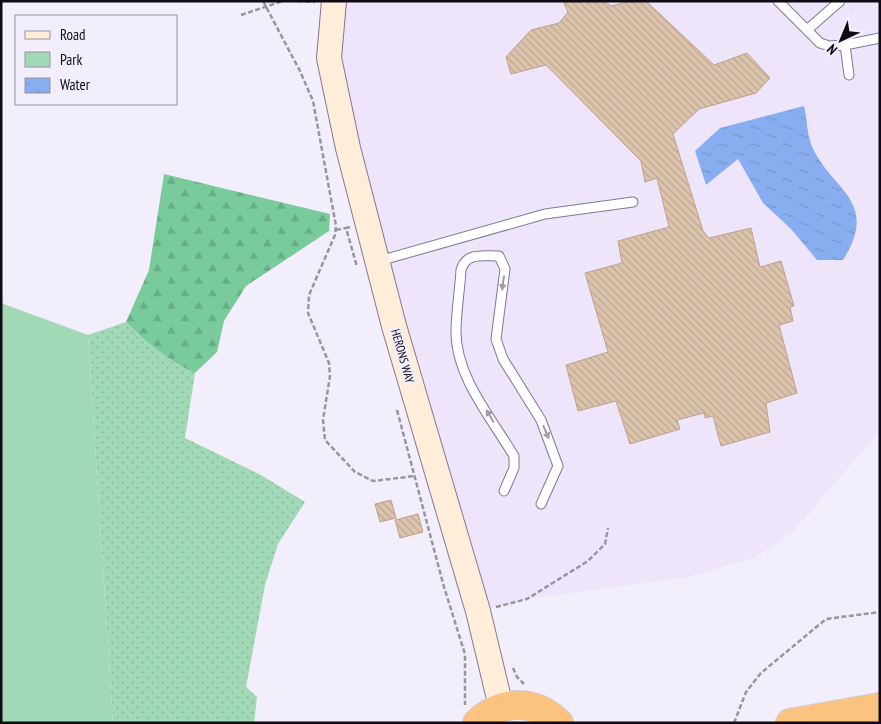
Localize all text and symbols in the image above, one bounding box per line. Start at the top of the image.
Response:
legend [15,15,178,105]
north arrow [816,15,866,65]
text: Road [60,25,86,44]
text: N [823,40,841,58]
text: Park [60,50,82,69]
text: Water [60,75,91,94]
one-way arrow [499,275,507,291]
street label: HERONS WAY [388,327,418,385]
one-way arrow [485,410,494,423]
one-way arrow [543,425,551,439]

